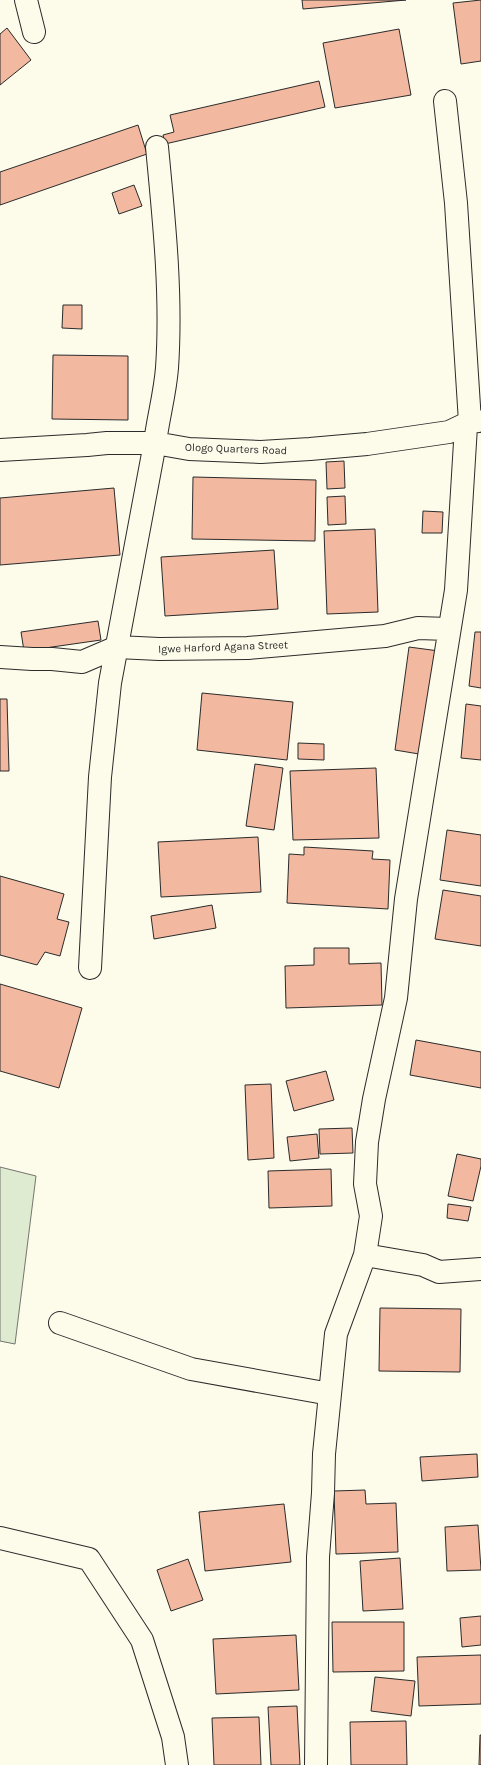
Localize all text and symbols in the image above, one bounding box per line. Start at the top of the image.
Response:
street label: Ologo Quarters Road [185,441,287,457]
street label: Igwe Harford Agana Street [158,638,288,656]

